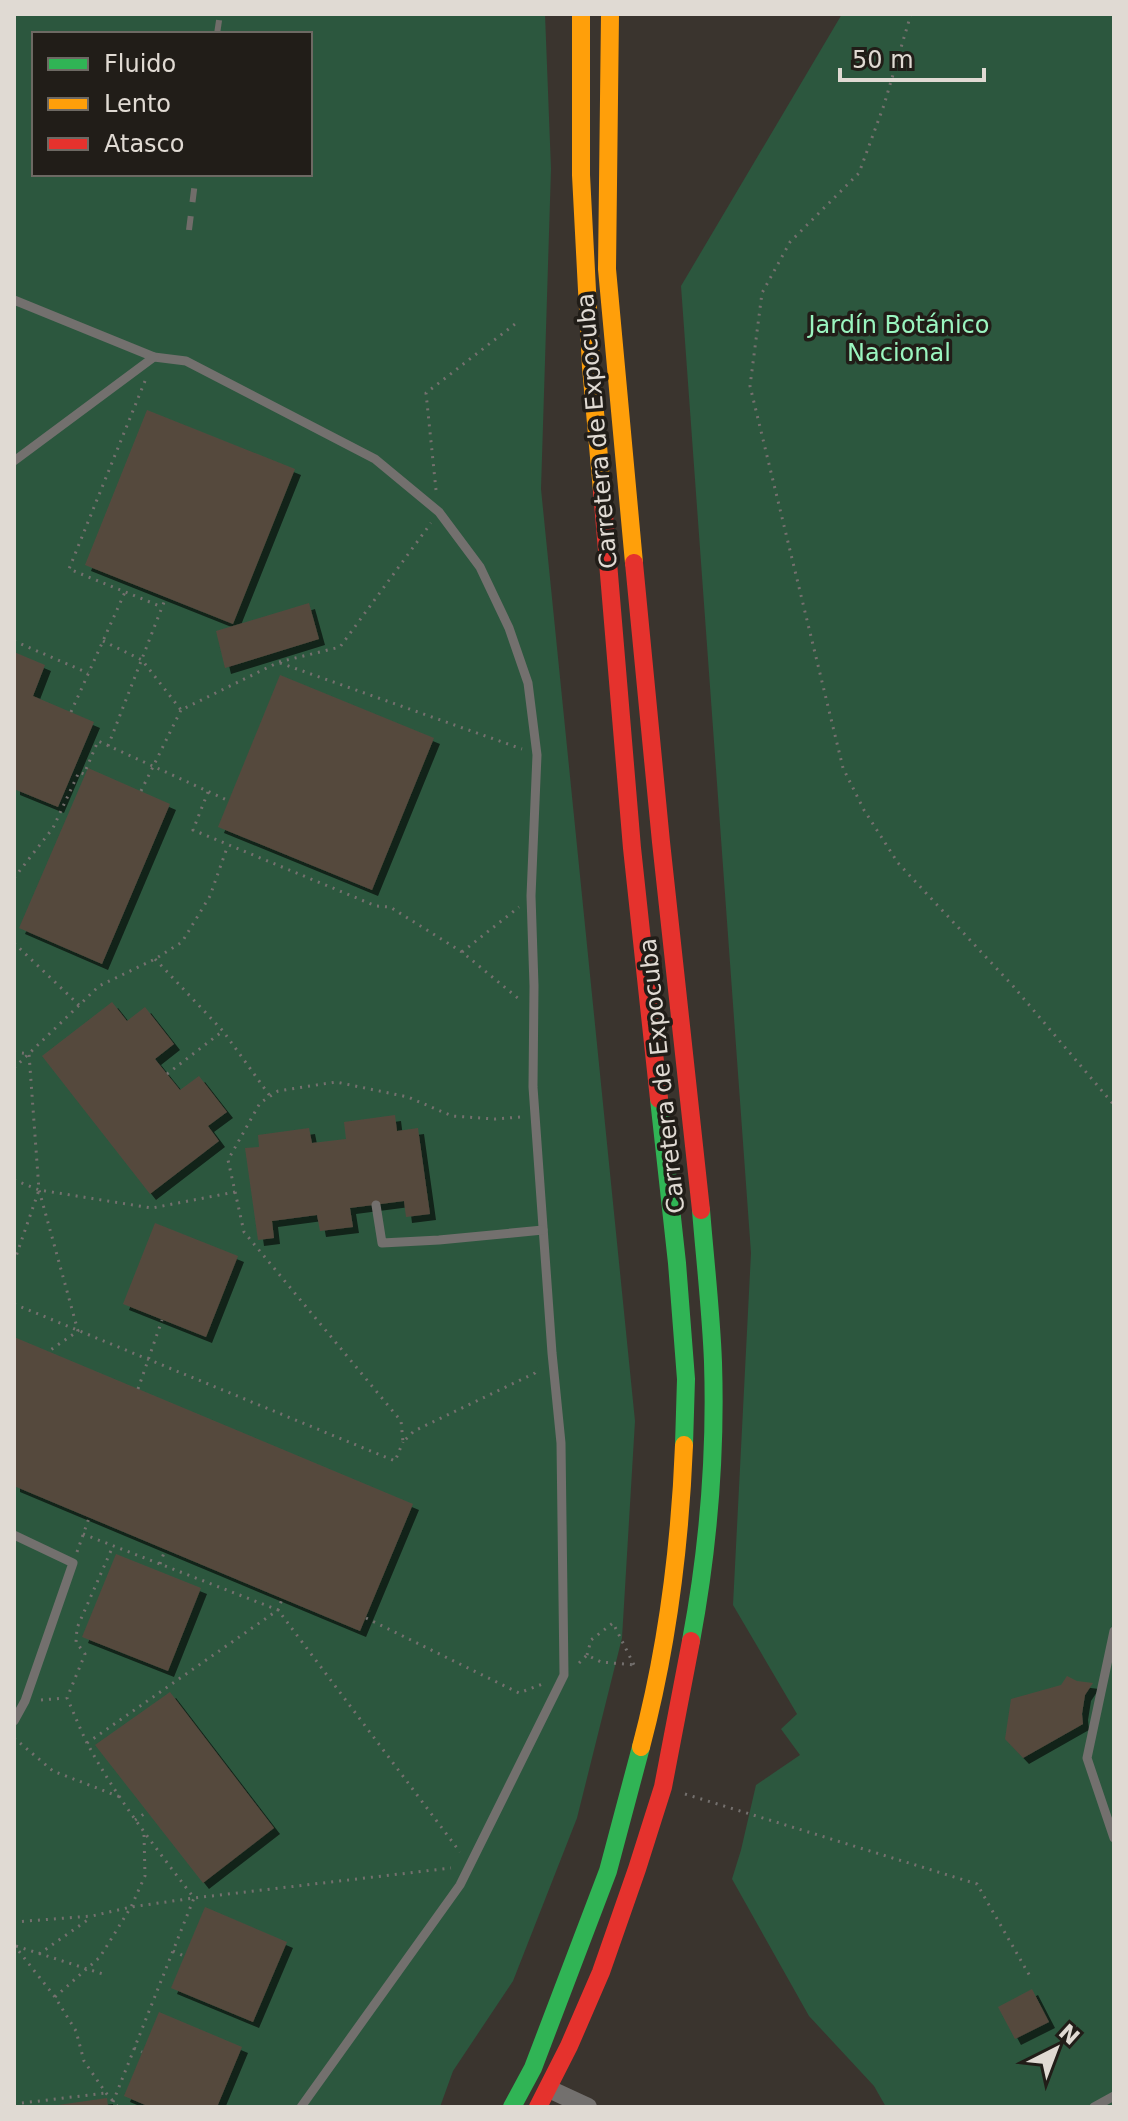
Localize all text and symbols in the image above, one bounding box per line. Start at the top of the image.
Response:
legend [32,32,312,176]
scale bar [840,32,984,82]
text: 50 m [852,46,914,74]
text: Fluido [104,50,176,78]
text: Lento [104,90,171,118]
text: Atasco [104,130,185,158]
street label: Carretera de Expocuba [571,292,623,570]
park label: Jardín Botánico Nacional [807,311,990,367]
street label: Carretera de Expocuba [634,937,690,1215]
north arrow [1016,2009,1096,2089]
text: N [1054,2019,1084,2050]

